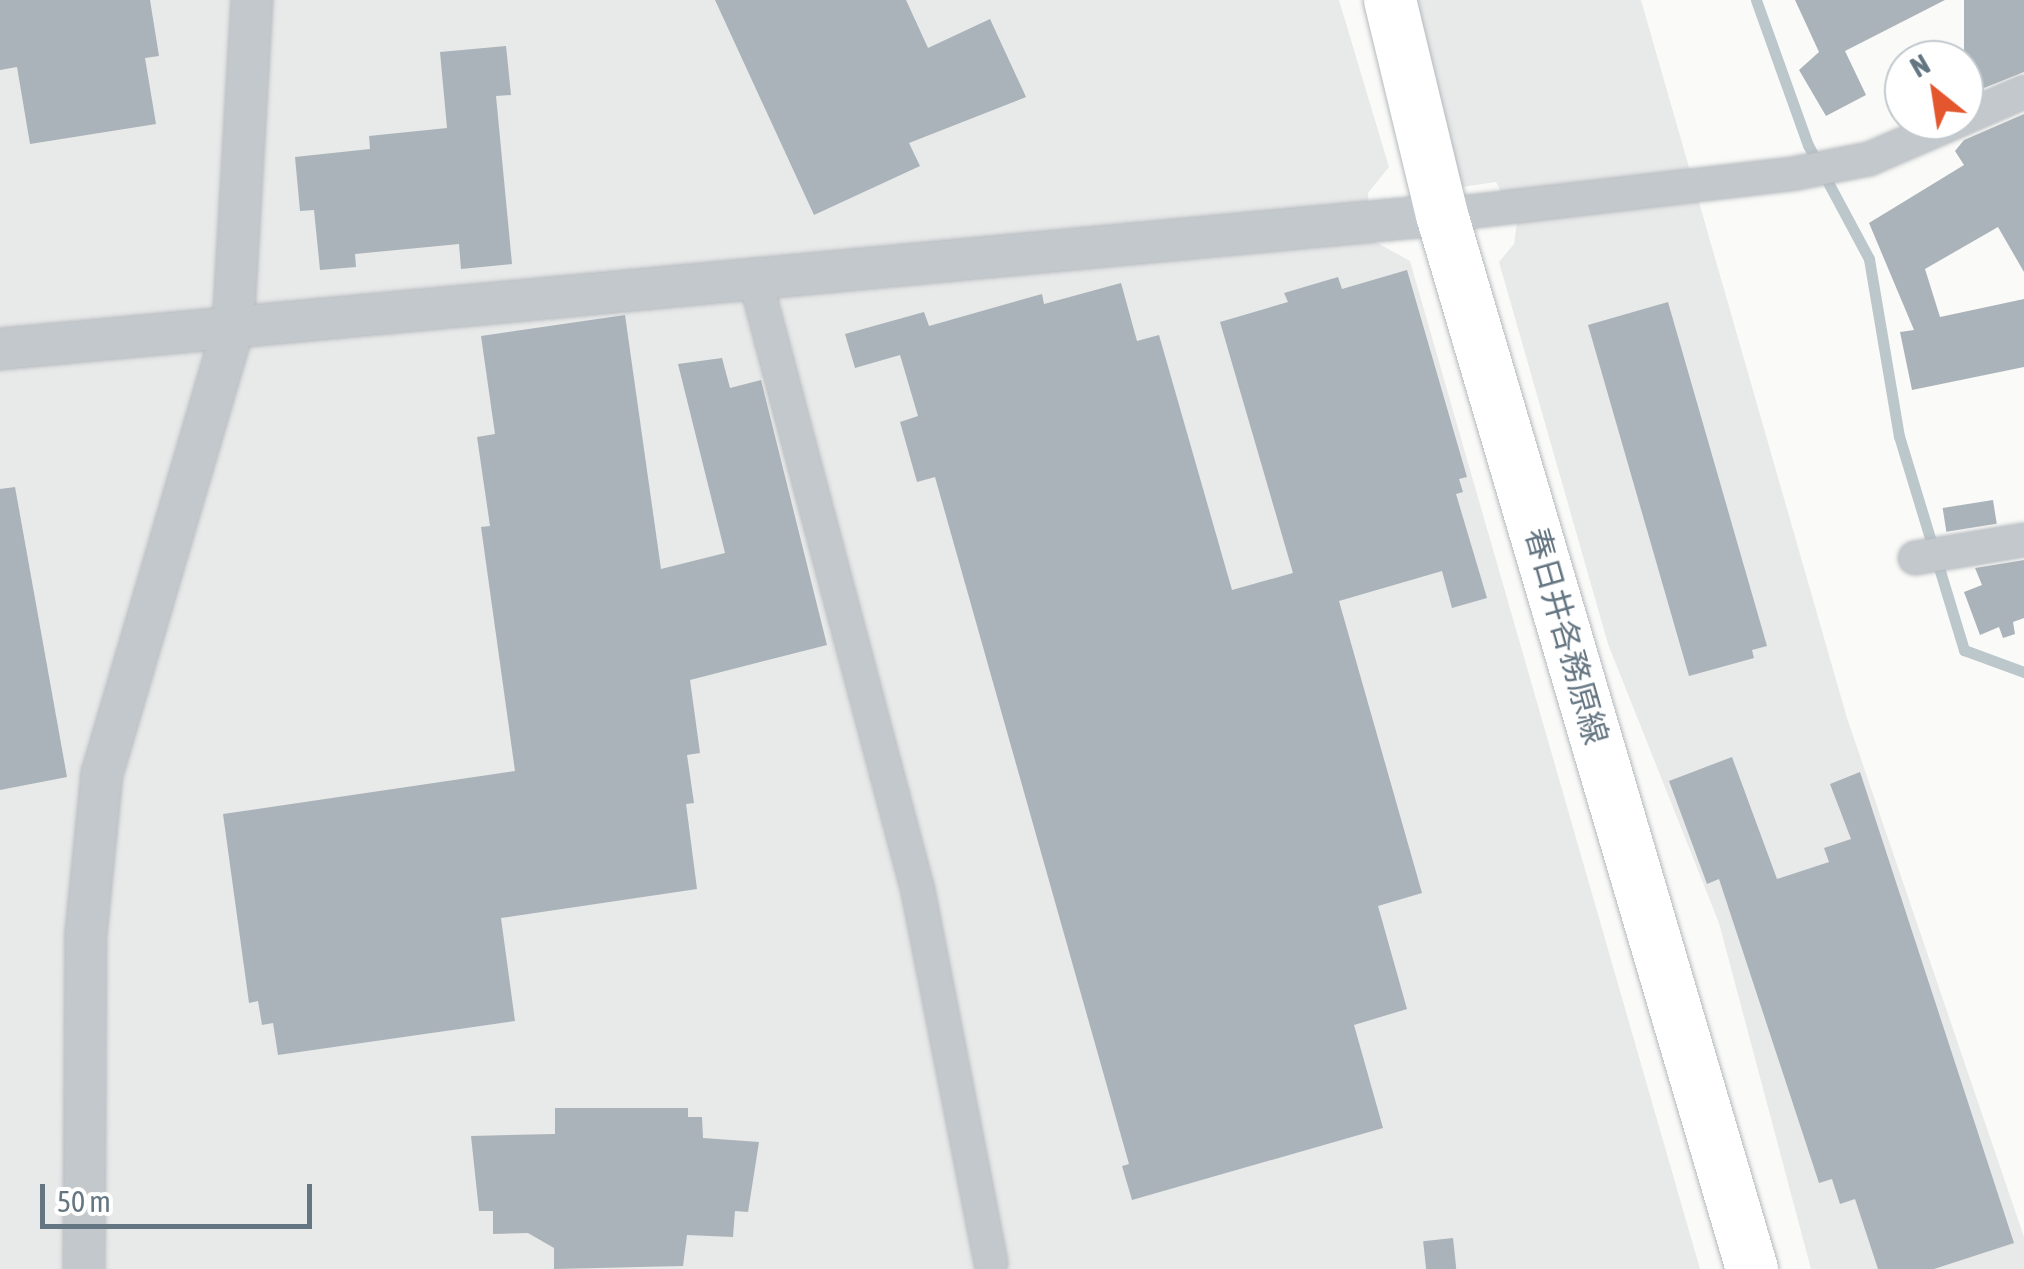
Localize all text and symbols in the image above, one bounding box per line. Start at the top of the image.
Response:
north arrow [1884,40,1984,140]
text: N [1905,48,1935,84]
street label: 春日井各務原線 [1517,523,1615,749]
scale bar [45,1164,318,1226]
text: 50 m [57,1184,111,1218]

